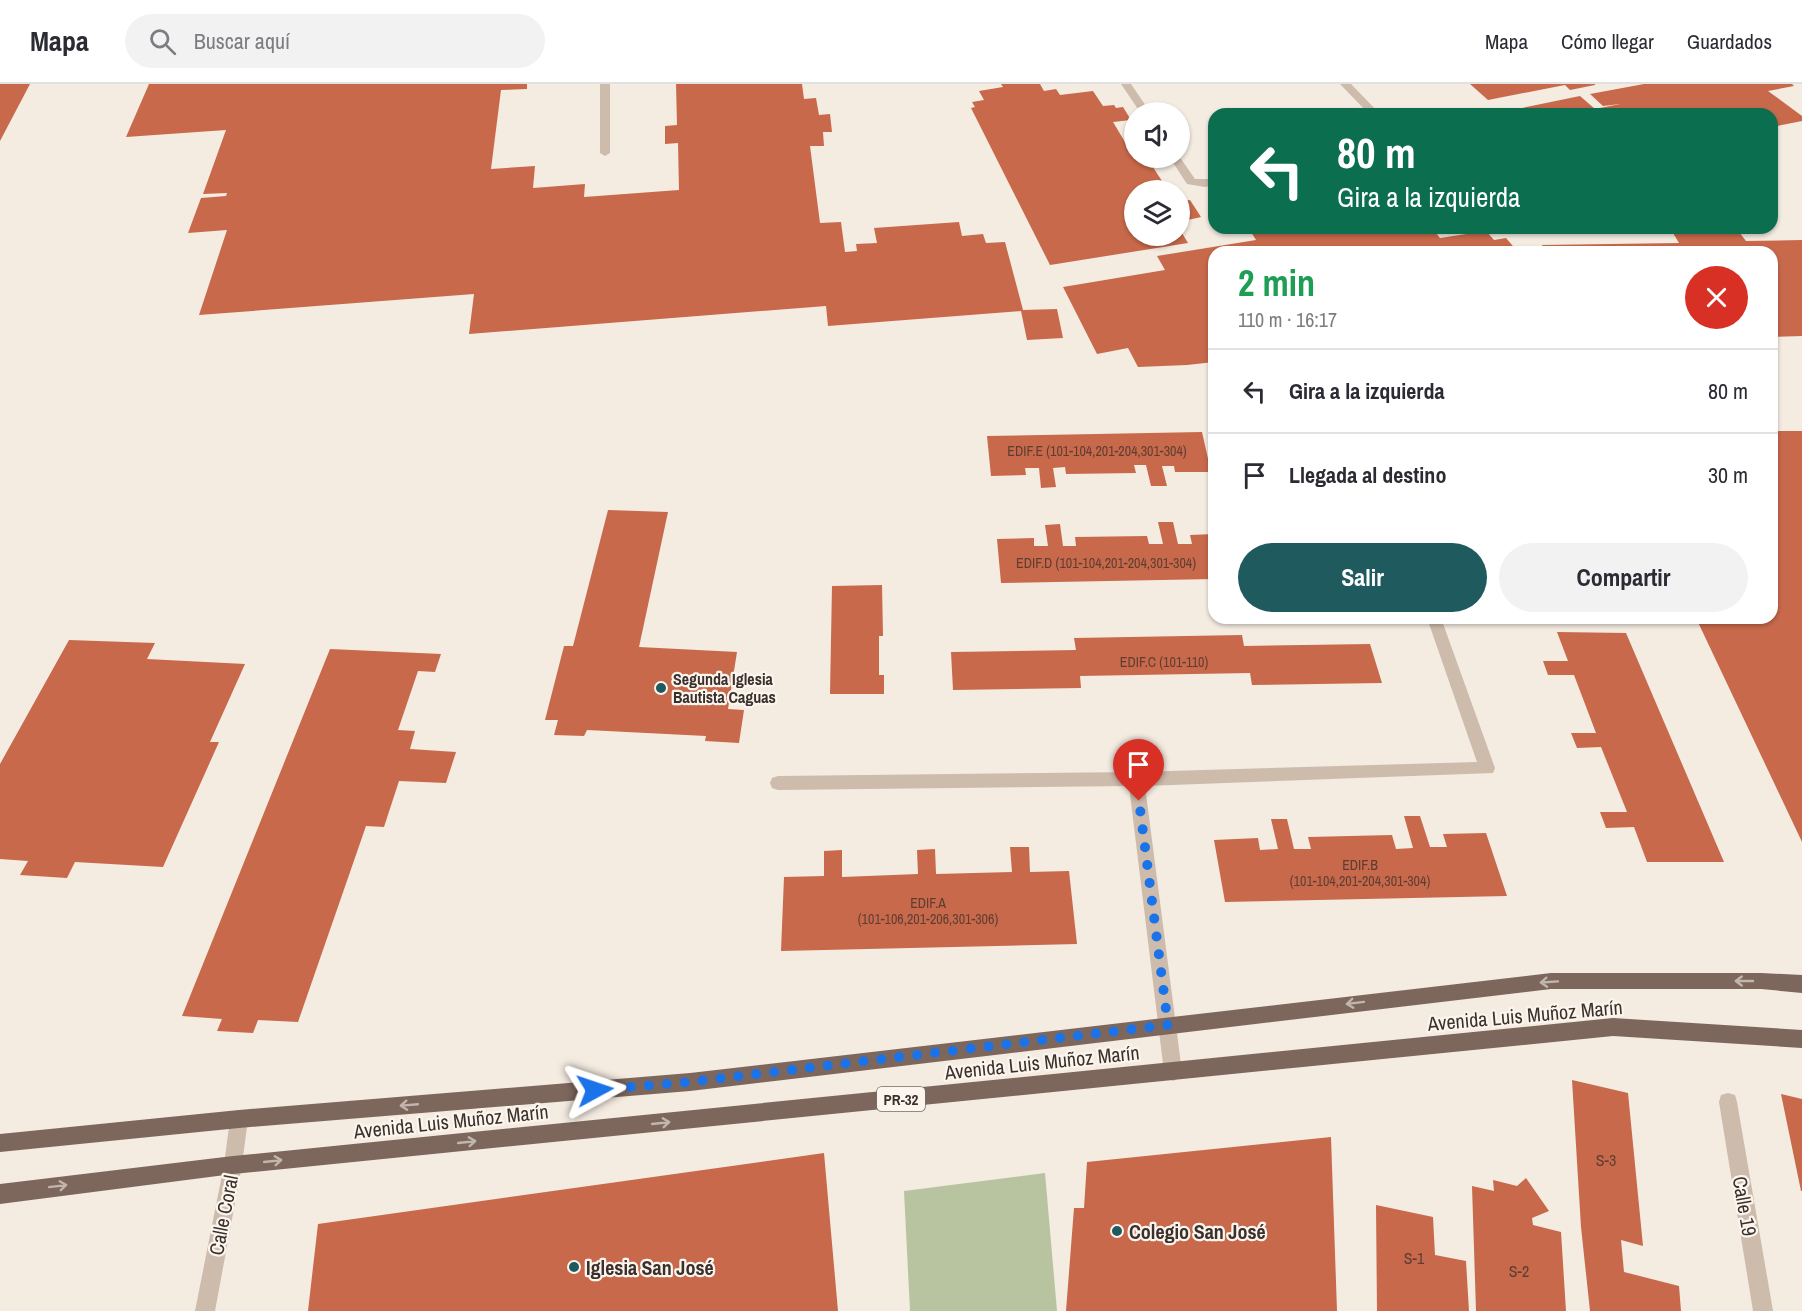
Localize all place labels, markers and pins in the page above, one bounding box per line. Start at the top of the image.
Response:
place label: Segunda Iglesia Bautista Caguas [673,668,776,708]
marker: Segunda Iglesia Bautista Caguas [654,681,668,695]
pin [1113,739,1164,801]
place label: Colegio San José [1129,1218,1266,1245]
marker: Colegio San José [1110,1224,1124,1238]
place label: Iglesia San José [586,1254,714,1281]
marker: Iglesia San José [567,1260,581,1274]

